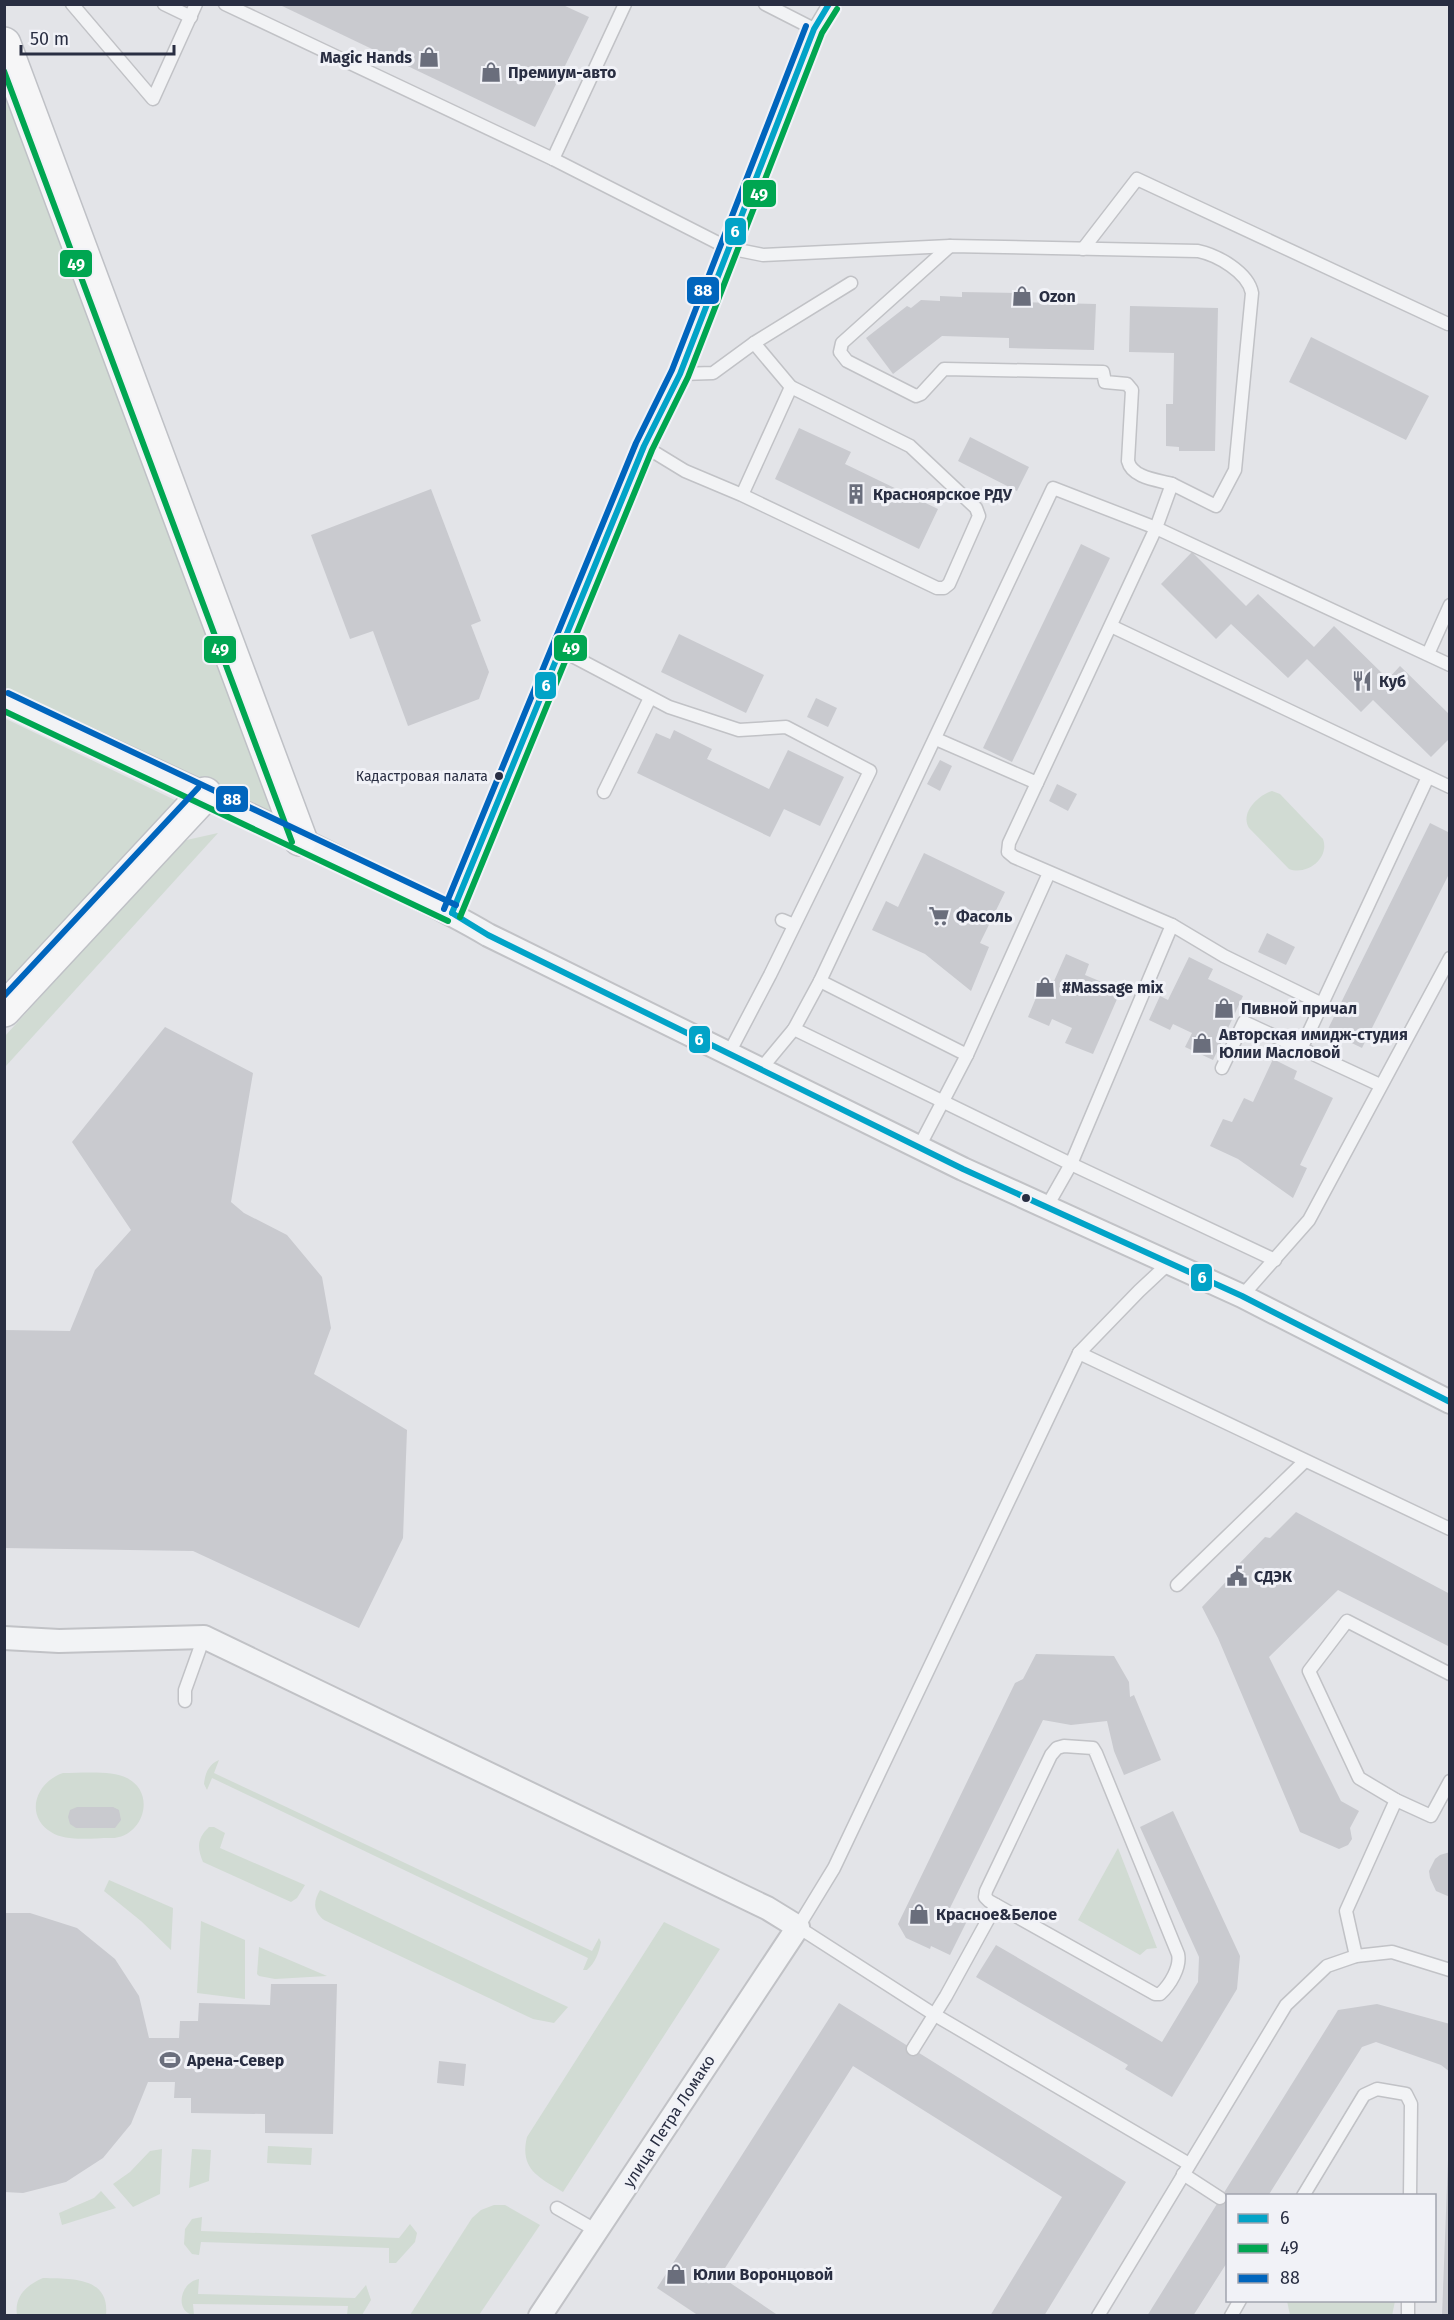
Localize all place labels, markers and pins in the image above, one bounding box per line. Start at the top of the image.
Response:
shop icon: Magic Hands [417,45,441,69]
place label: Magic Hands [320,48,412,67]
shop icon: Премиум-авто [479,60,503,84]
place label: Премиум-авто [508,63,616,82]
shop icon: Ozon [1010,284,1034,308]
place label: Ozon [1039,287,1076,306]
building icon: Красноярское РДУ [844,482,868,506]
place label: Красноярское РДУ [873,485,1013,504]
restaurant icon: Куб [1350,669,1374,693]
place label: Куб [1379,672,1406,691]
place label: Кадастровая палата [356,768,488,785]
marker: Кадастровая палата [493,770,505,782]
supermarket icon: Фасоль [927,904,951,928]
place label: Фасоль [956,907,1013,926]
shop icon: #Massage mix [1033,975,1057,999]
place label: #Massage mix [1062,978,1164,997]
shop icon: Пивной причал [1212,996,1236,1020]
place label: Пивной причал [1241,999,1357,1018]
place label: Авторская имидж-студия Юлии Масловой [1218,1025,1408,1062]
shop icon: Авторская имидж-студия Юлии Масловой [1190,1031,1214,1055]
unlabelled marker [1020,1192,1032,1204]
public building icon: СДЭК [1225,1564,1249,1588]
place label: СДЭК [1254,1567,1293,1586]
shop icon: Красное&Белое [907,1902,931,1926]
place label: Красное&Белое [936,1905,1057,1924]
sports icon: Арена-Север [158,2048,182,2072]
place label: Арена-Север [186,2051,284,2070]
shop icon: Юлии Воронцовой [664,2262,688,2286]
place label: Юлии Воронцовой [693,2265,833,2284]

